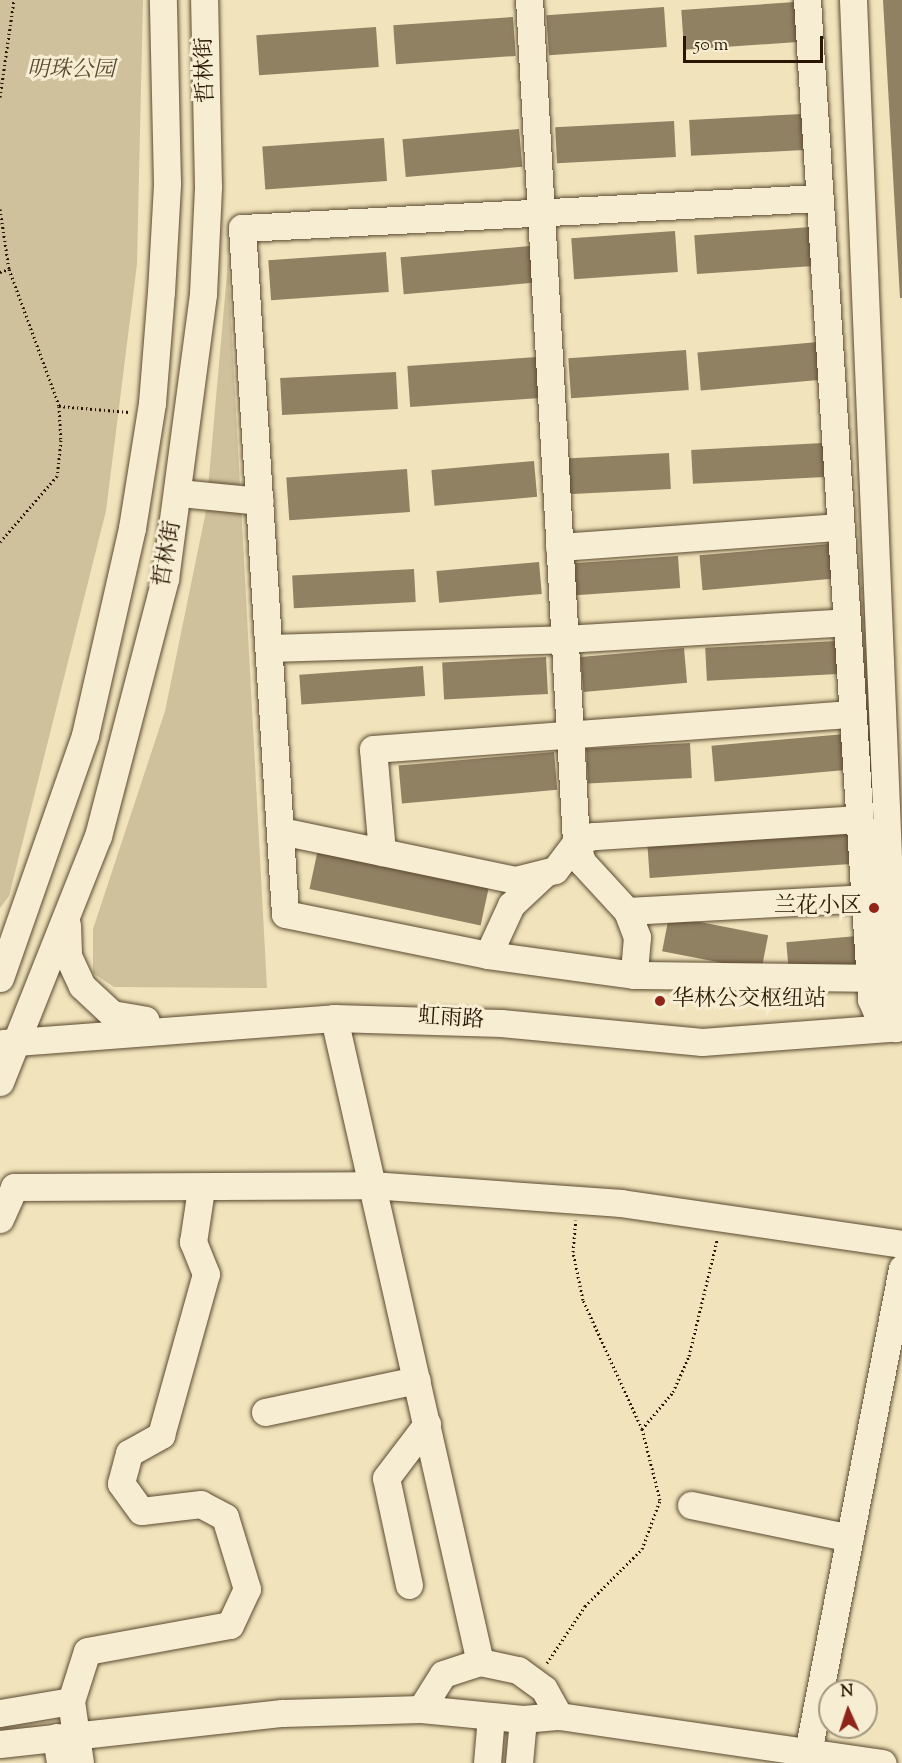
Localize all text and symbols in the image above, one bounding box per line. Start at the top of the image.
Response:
scale bar [686,24,826,62]
text: 50 m [694,33,728,59]
street label: 哲林街 [193,37,221,103]
park label: 明珠公园 [27,59,115,85]
street label: 哲林街 [150,519,188,589]
place label: 兰花小区 [774,895,862,921]
marker: 兰花小区 [867,901,881,915]
place label: 华林公交枢纽站 [672,988,826,1014]
marker: 华林公交枢纽站 [653,994,667,1008]
street label: 虹雨路 [417,1005,485,1035]
north arrow [818,1679,878,1739]
text: N [840,1681,854,1704]

